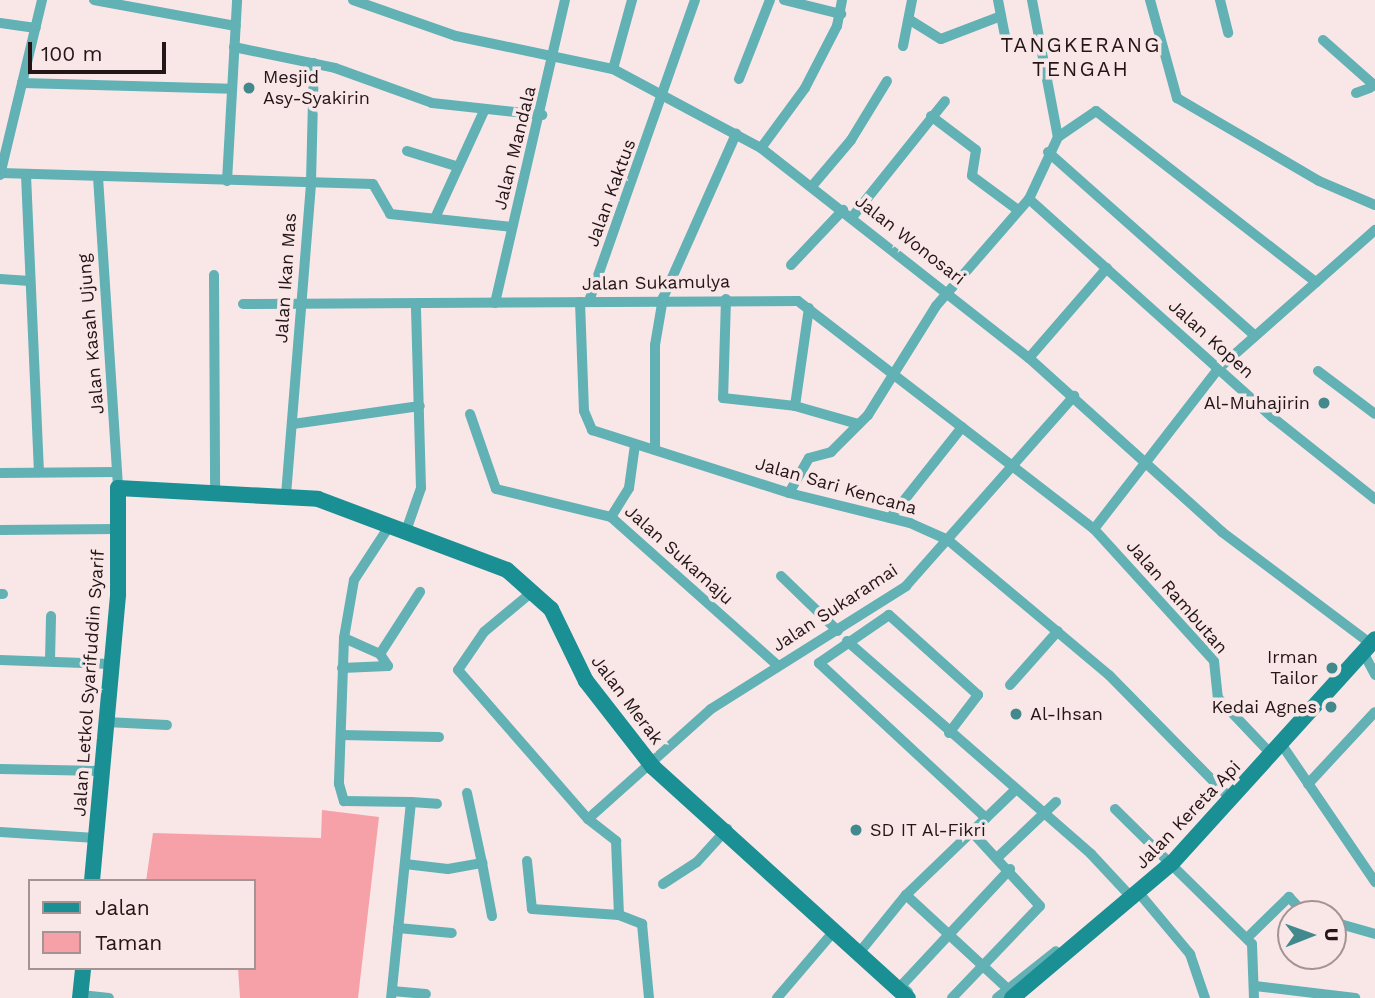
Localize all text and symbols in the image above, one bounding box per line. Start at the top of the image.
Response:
scale bar [32,28,170,72]
district label: TANGKERANG TENGAH [1002,32,1160,82]
text: 100 m [41,41,103,66]
place label: Mesjid Asy-Syakirin [263,67,370,110]
marker: Mesjid Asy-Syakirin [241,80,257,96]
street label: Jalan Mandala [489,84,541,212]
street label: Jalan Kaktus [582,136,640,250]
street label: Jalan Wonosari [850,190,970,290]
street label: Jalan Ikan Mas [271,212,301,344]
street label: Jalan Kasah Ujung [73,253,109,415]
street label: Jalan Sukamulya [582,271,730,295]
street label: Jalan Kopen [1164,295,1258,383]
place label: Al-Muhajirin [1204,392,1310,414]
marker: Al-Muhajirin [1316,395,1332,411]
street label: Jalan Sari Kencana [753,453,919,519]
street label: Jalan Sukamaju [620,500,738,610]
street label: Jalan Rambutan [1122,536,1232,658]
street label: Jalan Letkol Syarifuddin Syarif [69,548,109,818]
street label: Jalan Sukaramai [768,559,902,657]
place label: Irman Tailor [1267,647,1318,690]
street label: Jalan Merak [586,651,668,749]
marker: Irman Tailor [1324,660,1340,676]
place label: Kedai Agnes [1211,696,1317,718]
marker: Kedai Agnes [1323,699,1339,715]
place label: Al-Ihsan [1030,703,1103,725]
marker: Al-Ihsan [1008,706,1024,722]
street label: Jalan Kereta Api [1130,756,1246,874]
place label: SD IT Al-Fikri [870,819,987,841]
marker: SD IT Al-Fikri [848,822,864,838]
legend [28,879,256,970]
text: Jalan [95,895,150,920]
north arrow [1277,900,1347,970]
text: U [1320,928,1343,942]
text: Taman [95,930,162,955]

